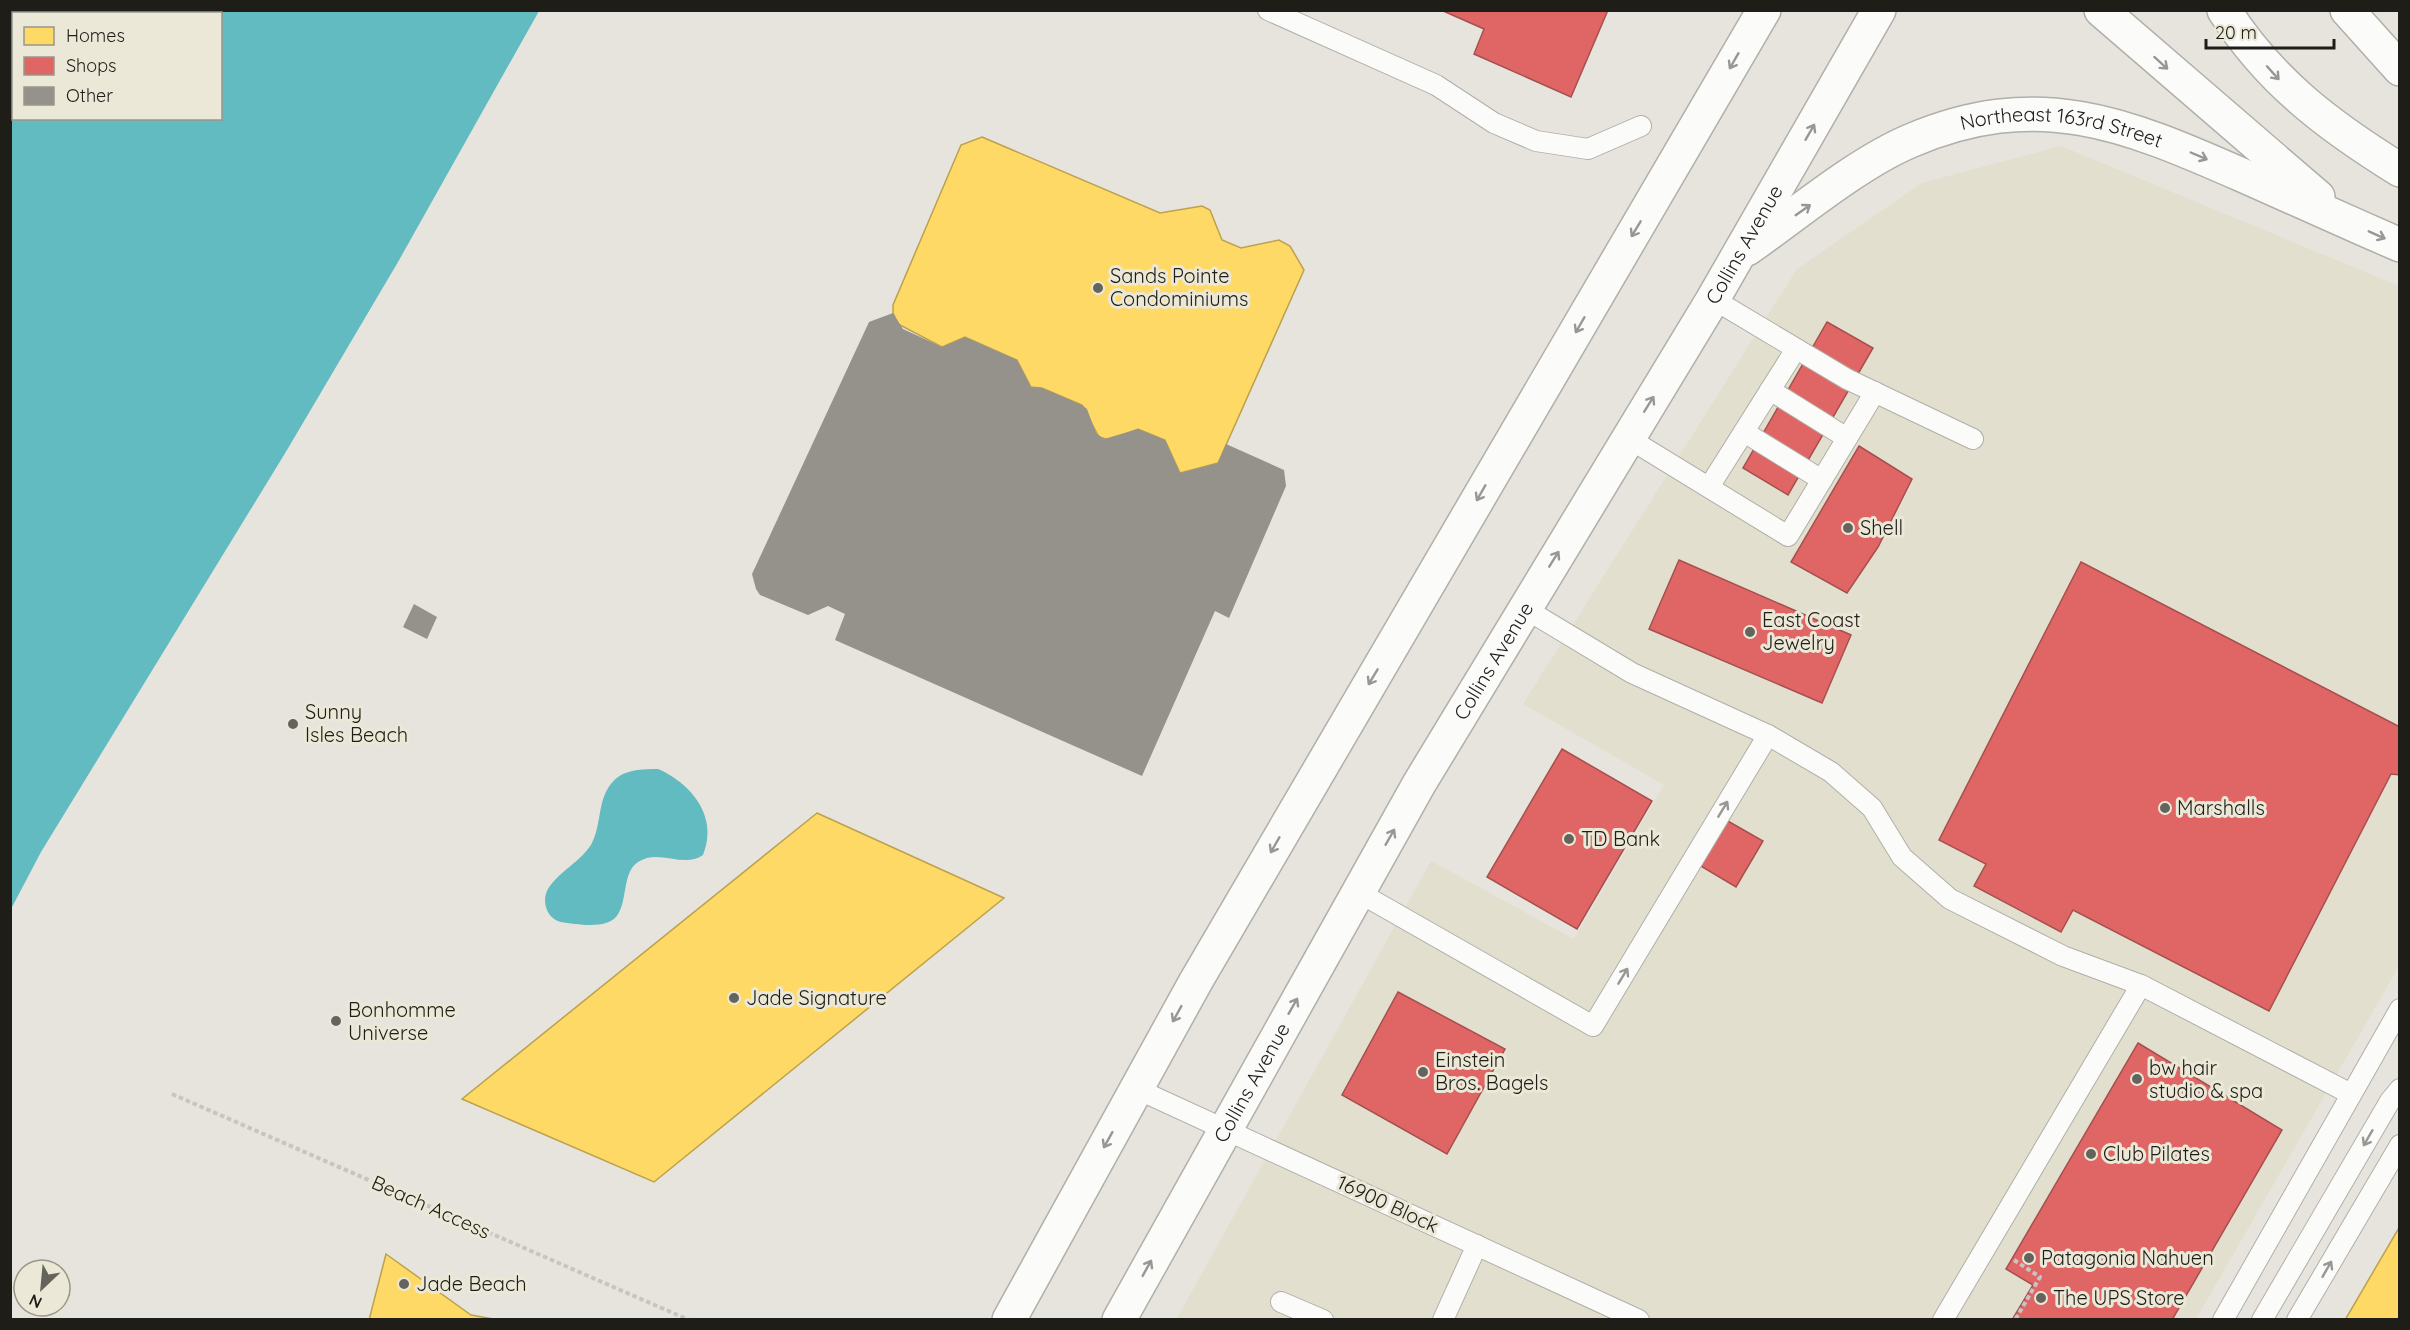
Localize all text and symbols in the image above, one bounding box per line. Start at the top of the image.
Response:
legend [12,12,222,120]
scale bar [2206,12,2334,50]
text: 20 m [2215,21,2257,44]
text: Homes [66,24,125,47]
one-way arrow [1728,52,1740,69]
text: Shops [66,54,117,77]
one-way arrow [2153,56,2168,70]
one-way arrow [2266,65,2280,80]
text: Other [66,84,113,107]
street label: Northeast 163rd Street [1957,101,2166,153]
one-way arrow [1804,124,1816,141]
one-way arrow [2189,151,2207,162]
street label: Collins Avenue [1700,180,1788,309]
one-way arrow [1795,204,1811,216]
one-way arrow [1629,220,1641,237]
one-way arrow [2367,230,2385,242]
place label: Sands Pointe Condominiums [1110,263,1248,311]
marker: Sands Pointe Condominiums [1091,281,1105,295]
one-way arrow [1573,316,1585,333]
one-way arrow [1643,396,1655,413]
one-way arrow [1475,484,1487,501]
place label: Shell [1860,515,1903,540]
marker: Shell [1841,521,1855,535]
one-way arrow [1549,551,1561,568]
street label: Collins Avenue [1448,597,1538,724]
place label: East Coast Jewelry [1762,607,1861,655]
marker: East Coast Jewelry [1743,625,1757,639]
one-way arrow [1367,668,1379,685]
place label: Sunny Isles Beach [305,699,408,747]
marker: Sunny Isles Beach [286,717,300,731]
place label: Marshalls [2177,795,2265,820]
one-way arrow [1718,801,1730,818]
marker: Marshalls [2158,801,2172,815]
place label: TD Bank [1581,826,1660,851]
one-way arrow [1384,829,1396,846]
marker: TD Bank [1562,832,1576,846]
one-way arrow [1269,836,1281,853]
one-way arrow [1618,968,1630,985]
place label: Jade Signature [746,985,887,1010]
marker: Jade Signature [727,991,741,1005]
place label: Bonhomme Universe [348,997,456,1045]
one-way arrow [1287,998,1299,1015]
one-way arrow [1171,1005,1183,1022]
marker: Bonhomme Universe [329,1014,343,1028]
street label: Collins Avenue [1208,1018,1295,1147]
place label: Einstein Bros. Bagels [1435,1047,1548,1095]
place label: bw hair studio & spa [2149,1055,2263,1103]
marker: Einstein Bros. Bagels [1416,1065,1430,1079]
marker: bw hair studio & spa [2130,1072,2144,1086]
one-way arrow [2362,1129,2374,1146]
one-way arrow [1102,1131,1114,1148]
place label: Club Pilates [2103,1141,2210,1166]
marker: Club Pilates [2084,1147,2098,1161]
street label: Beach Access [368,1169,494,1244]
street label: 16900 Block [1333,1169,1443,1238]
place label: Patagonia Nahuen [2041,1245,2214,1270]
marker: Patagonia Nahuen [2022,1251,2036,1265]
north arrow [12,1258,72,1318]
one-way arrow [1141,1260,1153,1277]
one-way arrow [2321,1261,2333,1278]
place label: Jade Beach [416,1271,527,1296]
marker: Jade Beach [397,1277,411,1291]
place label: The UPS Store [2053,1285,2185,1310]
text: N [26,1290,45,1313]
marker: The UPS Store [2034,1291,2048,1305]

